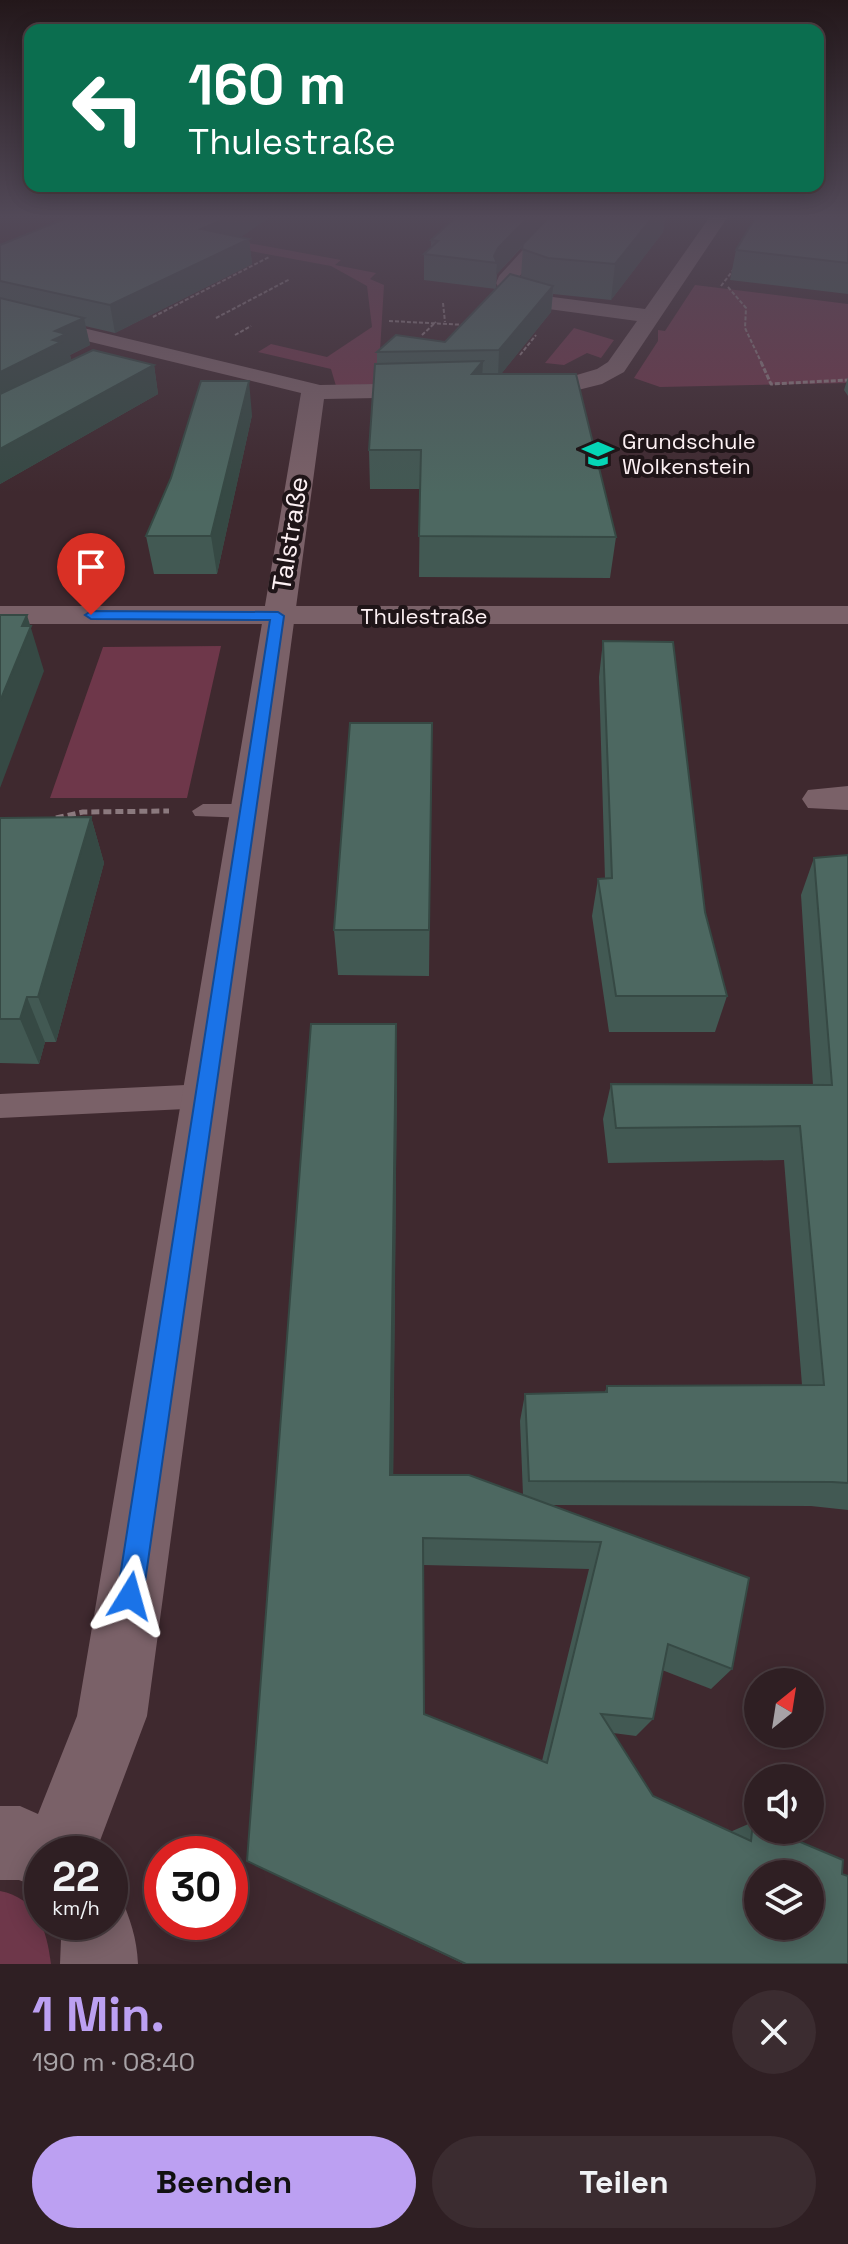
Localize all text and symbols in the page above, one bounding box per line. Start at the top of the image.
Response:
text: 160 m [188,49,346,120]
icon: left [56,56,160,160]
text: Thulestraße [188,119,396,165]
place label: Grundschule Wolkenstein [622,427,756,480]
school or university icon: Grundschule Wolkenstein [581,437,615,471]
street label: Talstraße [264,474,316,594]
pin [57,533,125,615]
icon: arrive [69,545,113,589]
street label: Thulestraße [361,602,488,630]
position arrow [88,1554,172,1638]
north arrow [744,1668,824,1748]
map controls [744,1668,824,1940]
button: sound [744,1764,824,1844]
speed limit sign: 30 [144,1836,248,1940]
text: 22 [52,1852,100,1903]
button: layers [744,1860,824,1940]
text: km/h [52,1895,100,1921]
text: 1 Min. [32,1984,165,2045]
button: close [732,1990,816,2074]
text: 190 m · 08:40 [32,2045,195,2079]
button: Beenden [32,2136,416,2228]
button: Teilen [432,2136,816,2228]

